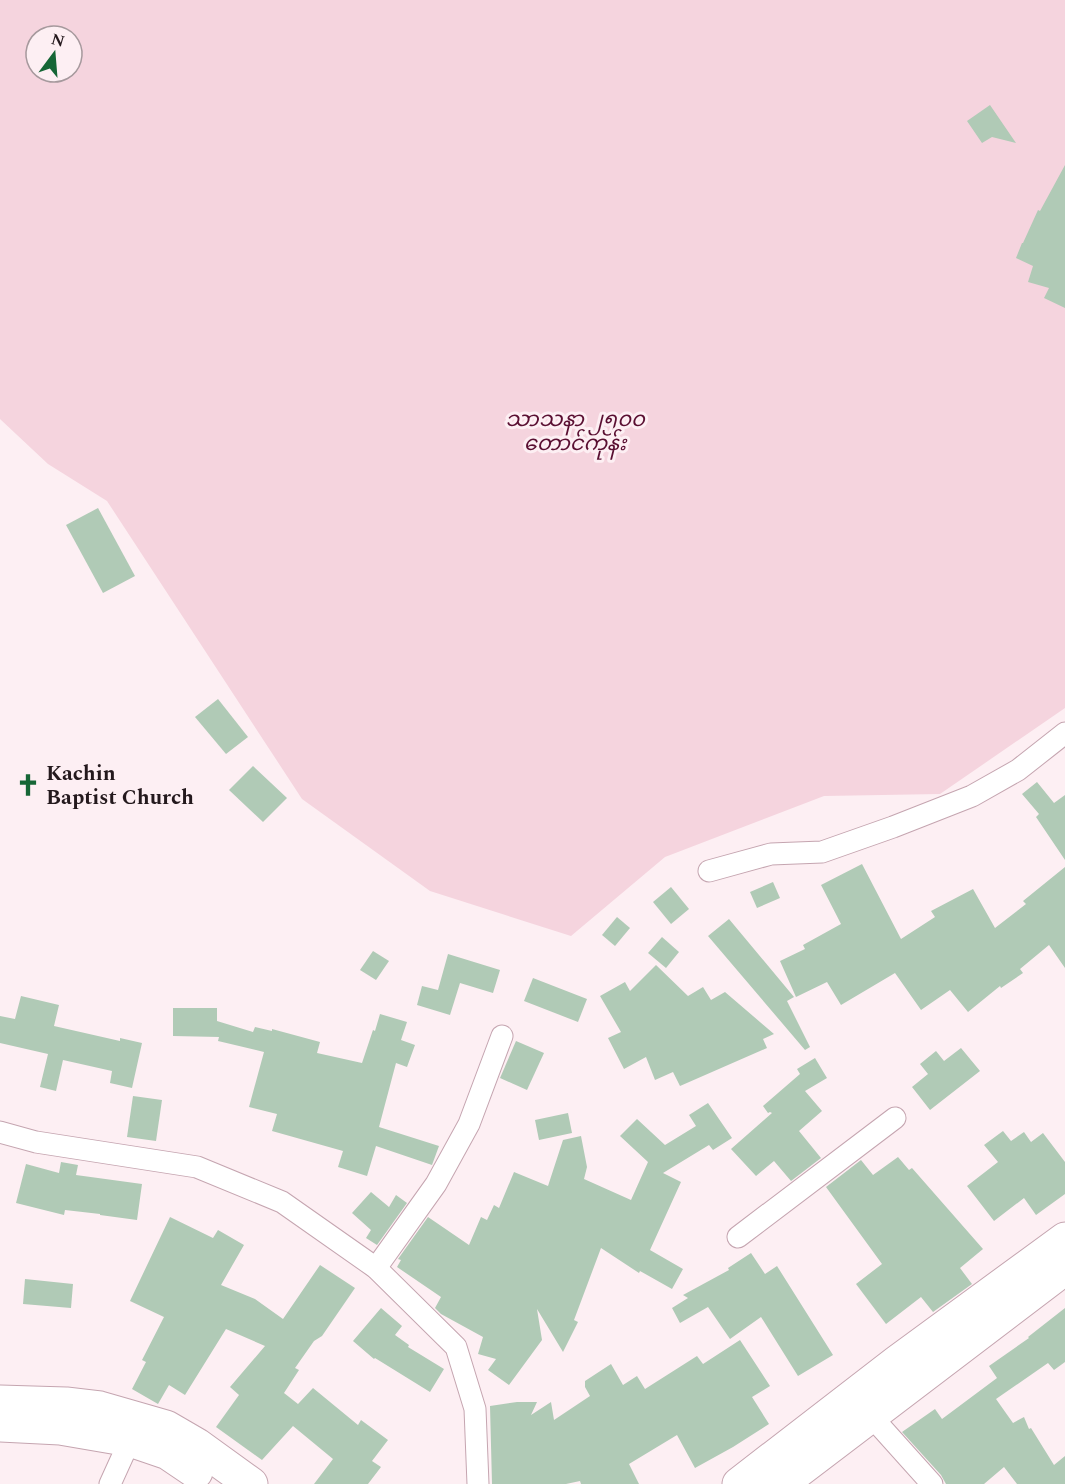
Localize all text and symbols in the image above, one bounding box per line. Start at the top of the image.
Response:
north arrow [24,24,84,84]
text: N [48,27,67,54]
park label: သာသနာ ၂၅၀၀ တောင်ကုန်း [505,404,646,460]
place label: Kachin Baptist Church [46,758,194,814]
church icon: Kachin Baptist Church [15,772,41,798]

